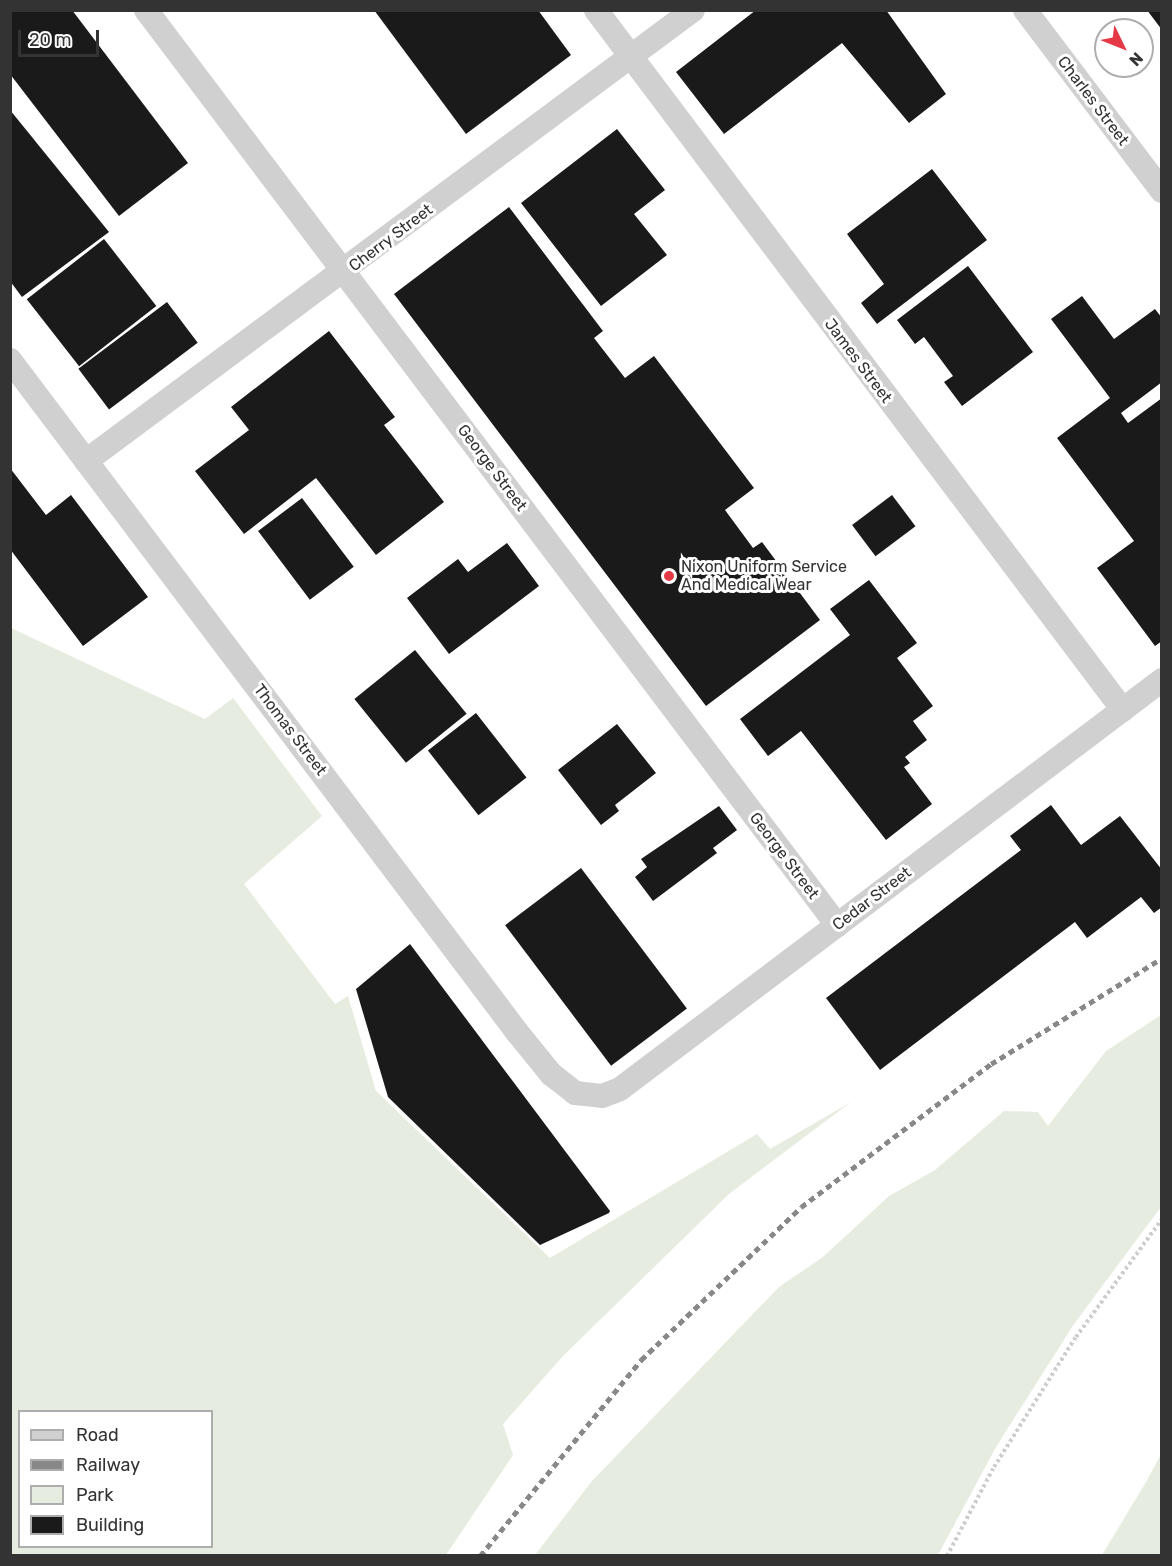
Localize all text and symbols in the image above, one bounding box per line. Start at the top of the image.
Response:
scale bar [21,18,102,56]
north arrow [1094,18,1154,78]
text: 20 m [29,29,71,51]
text: N [1125,49,1147,70]
street label: Charles Street [1053,53,1133,149]
street label: Cherry Street [345,200,437,276]
street label: James Street [820,315,896,407]
street label: George Street [453,421,531,515]
place label: Nixon Uniform Service And Medical Wear [681,557,847,595]
marker: Nixon Uniform Service And Medical Wear [662,569,676,583]
street label: Thomas Street [249,681,331,779]
street label: George Street [745,809,823,903]
street label: Cedar Street [829,863,915,935]
legend [18,1410,213,1548]
text: Road [76,1424,119,1446]
text: Railway [76,1454,140,1476]
text: Park [76,1484,113,1506]
text: Building [76,1514,144,1536]

